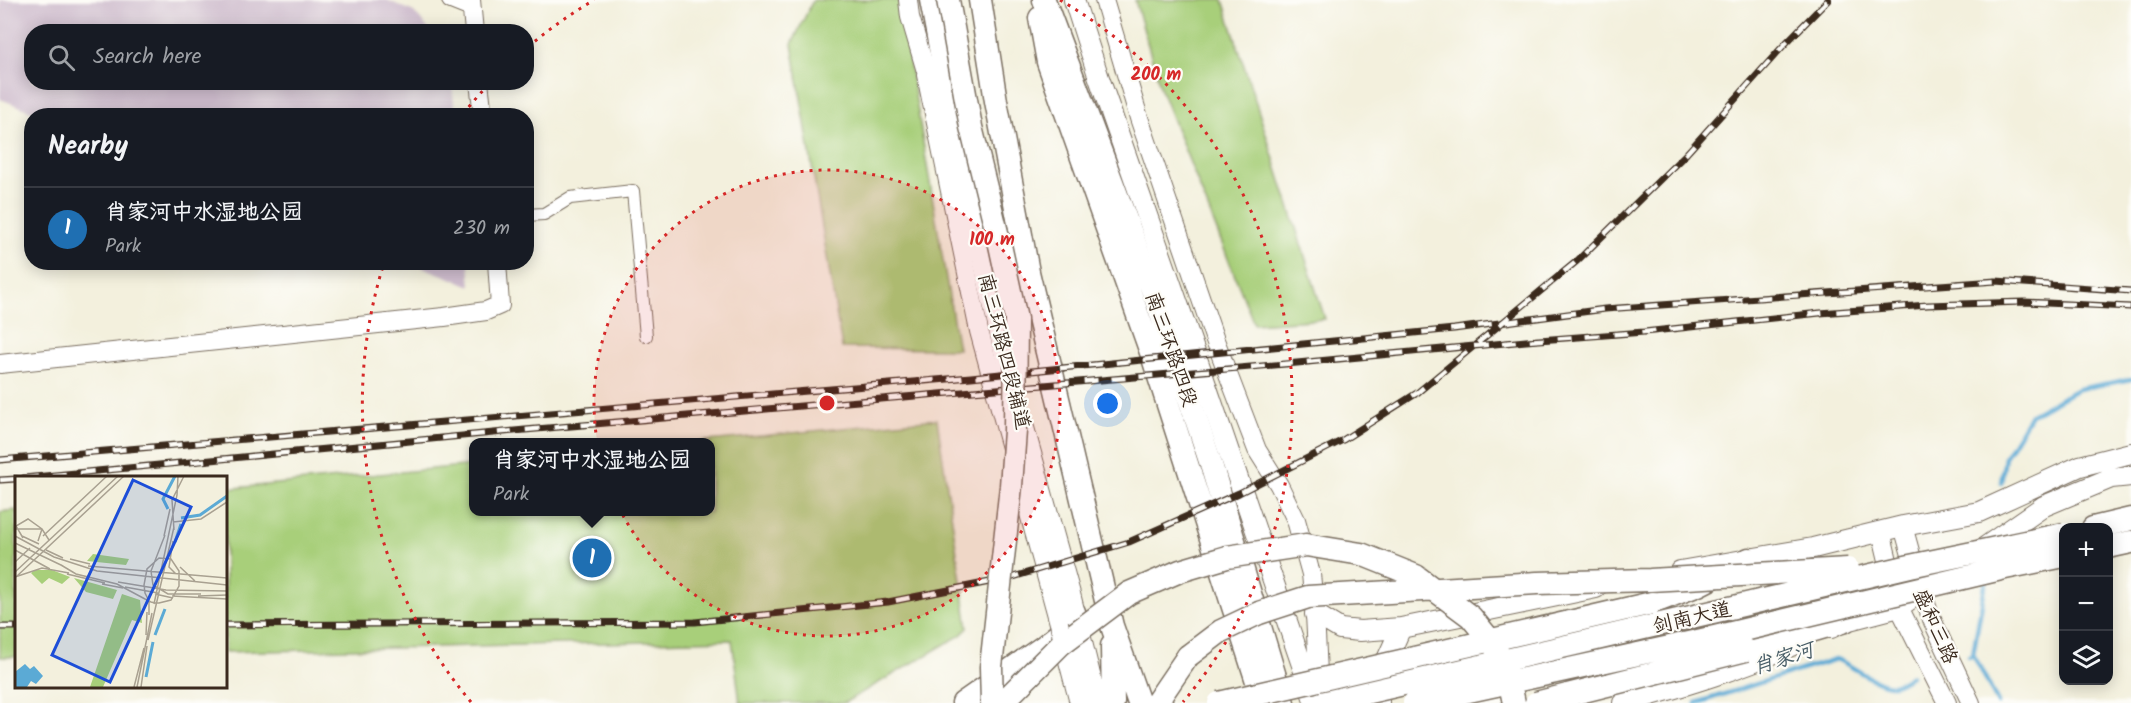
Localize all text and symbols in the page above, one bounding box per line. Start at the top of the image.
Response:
search box [24,24,534,90]
text: Search here [93,40,201,75]
icon: search [45,41,78,74]
text: 200 m [1131,61,1182,90]
text: Nearby [48,126,128,168]
text: 肖家河中水湿地公园 [105,196,303,231]
text: 1 [64,213,71,245]
text: 230 m [453,213,510,245]
text: 100 m [969,226,1015,255]
text: Park [105,231,141,263]
street label: 南三环路四段辅道 [968,270,1038,433]
street label: 南三环路四段 [1135,288,1205,412]
your location [1093,389,1122,418]
centre of rings [817,393,837,413]
popup [469,438,715,516]
text: 肖家河中水湿地公园 [493,444,691,479]
inset map [15,476,226,688]
text: Park [493,479,529,511]
map controls [2059,523,2113,685]
button: + [2059,523,2113,577]
pin: 1 [572,536,612,580]
button: − [2059,577,2113,631]
street label: 盛和三路 [1903,584,1965,671]
street label: 剑南大道 [1650,594,1735,644]
button: layers [2059,631,2113,685]
water label: 肖家河 [1748,634,1821,684]

